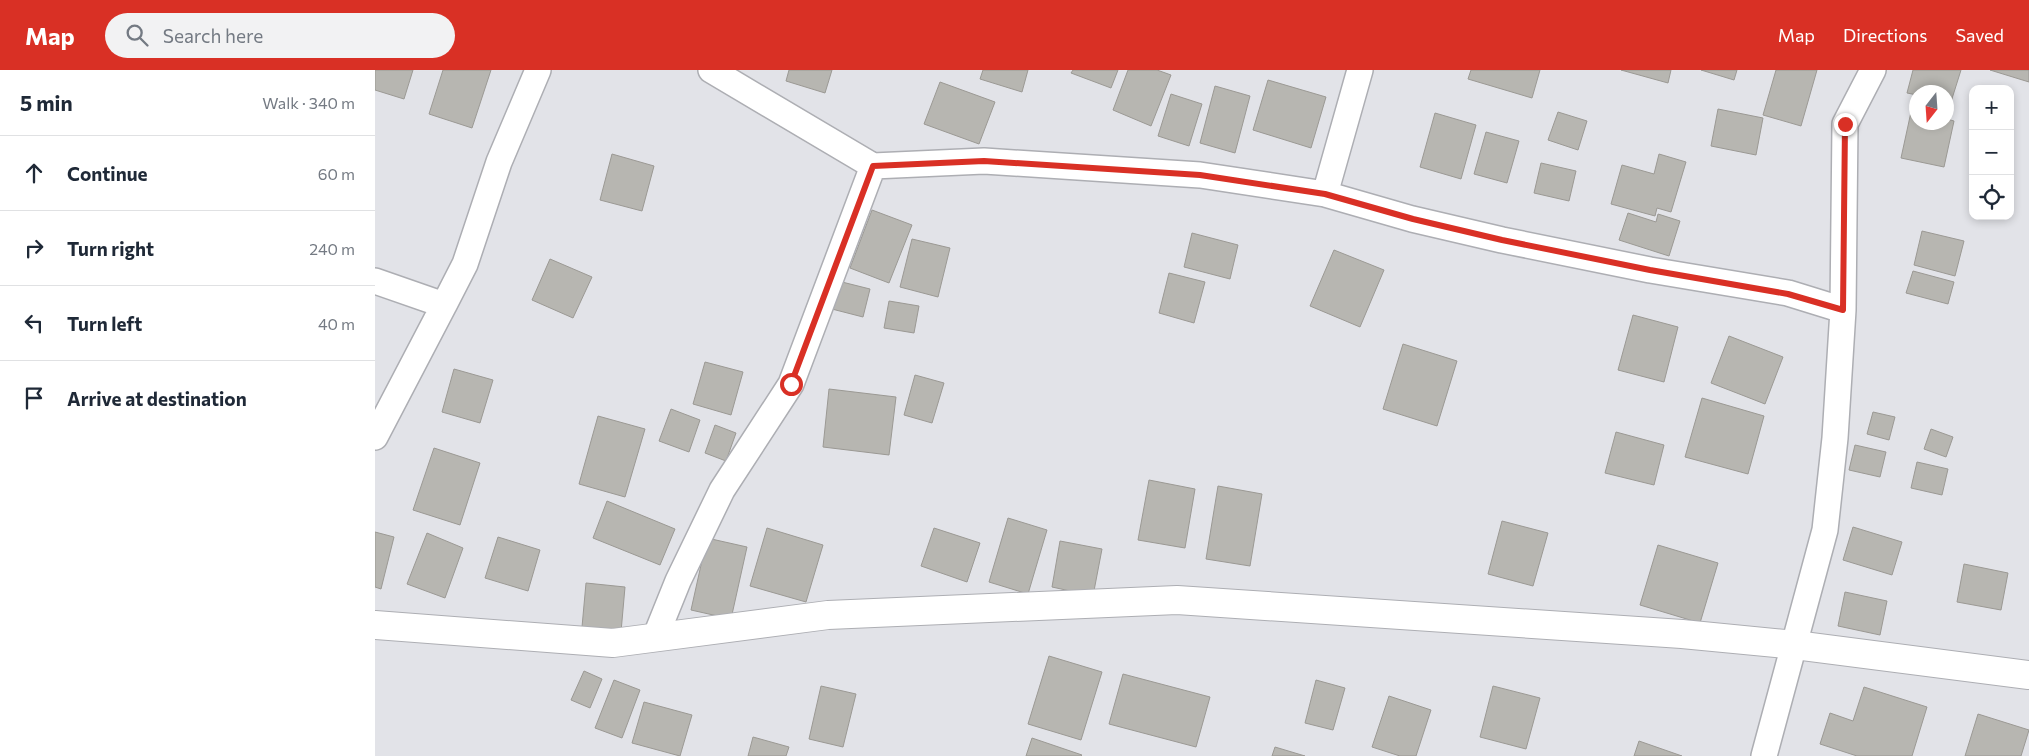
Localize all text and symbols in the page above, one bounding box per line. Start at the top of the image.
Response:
search box [105,13,455,58]
text: Map [25,21,75,50]
icon: search [123,21,151,49]
text: Search here [163,24,263,47]
text: Map [1778,24,1815,46]
text: Directions [1843,24,1927,46]
text: Saved [1955,24,2004,46]
north arrow [1909,85,1954,130]
map controls [1969,85,2014,220]
button: + [1969,85,2014,130]
text: 5 min [20,90,73,115]
text: Walk · 340 m [262,93,355,112]
route end [1834,113,1857,136]
button: − [1969,130,2014,175]
icon: ahead [20,159,48,187]
text: Continue [67,162,147,185]
text: 60 m [318,164,355,183]
button: locate [1969,175,2014,220]
icon: right [20,234,48,262]
text: Turn right [67,237,154,260]
text: 240 m [309,239,355,258]
icon: left [20,309,48,337]
text: Turn left [67,312,142,335]
text: 40 m [318,314,355,333]
route start [780,373,803,396]
icon: arrive [20,384,48,412]
text: Arrive at destination [67,387,247,410]

